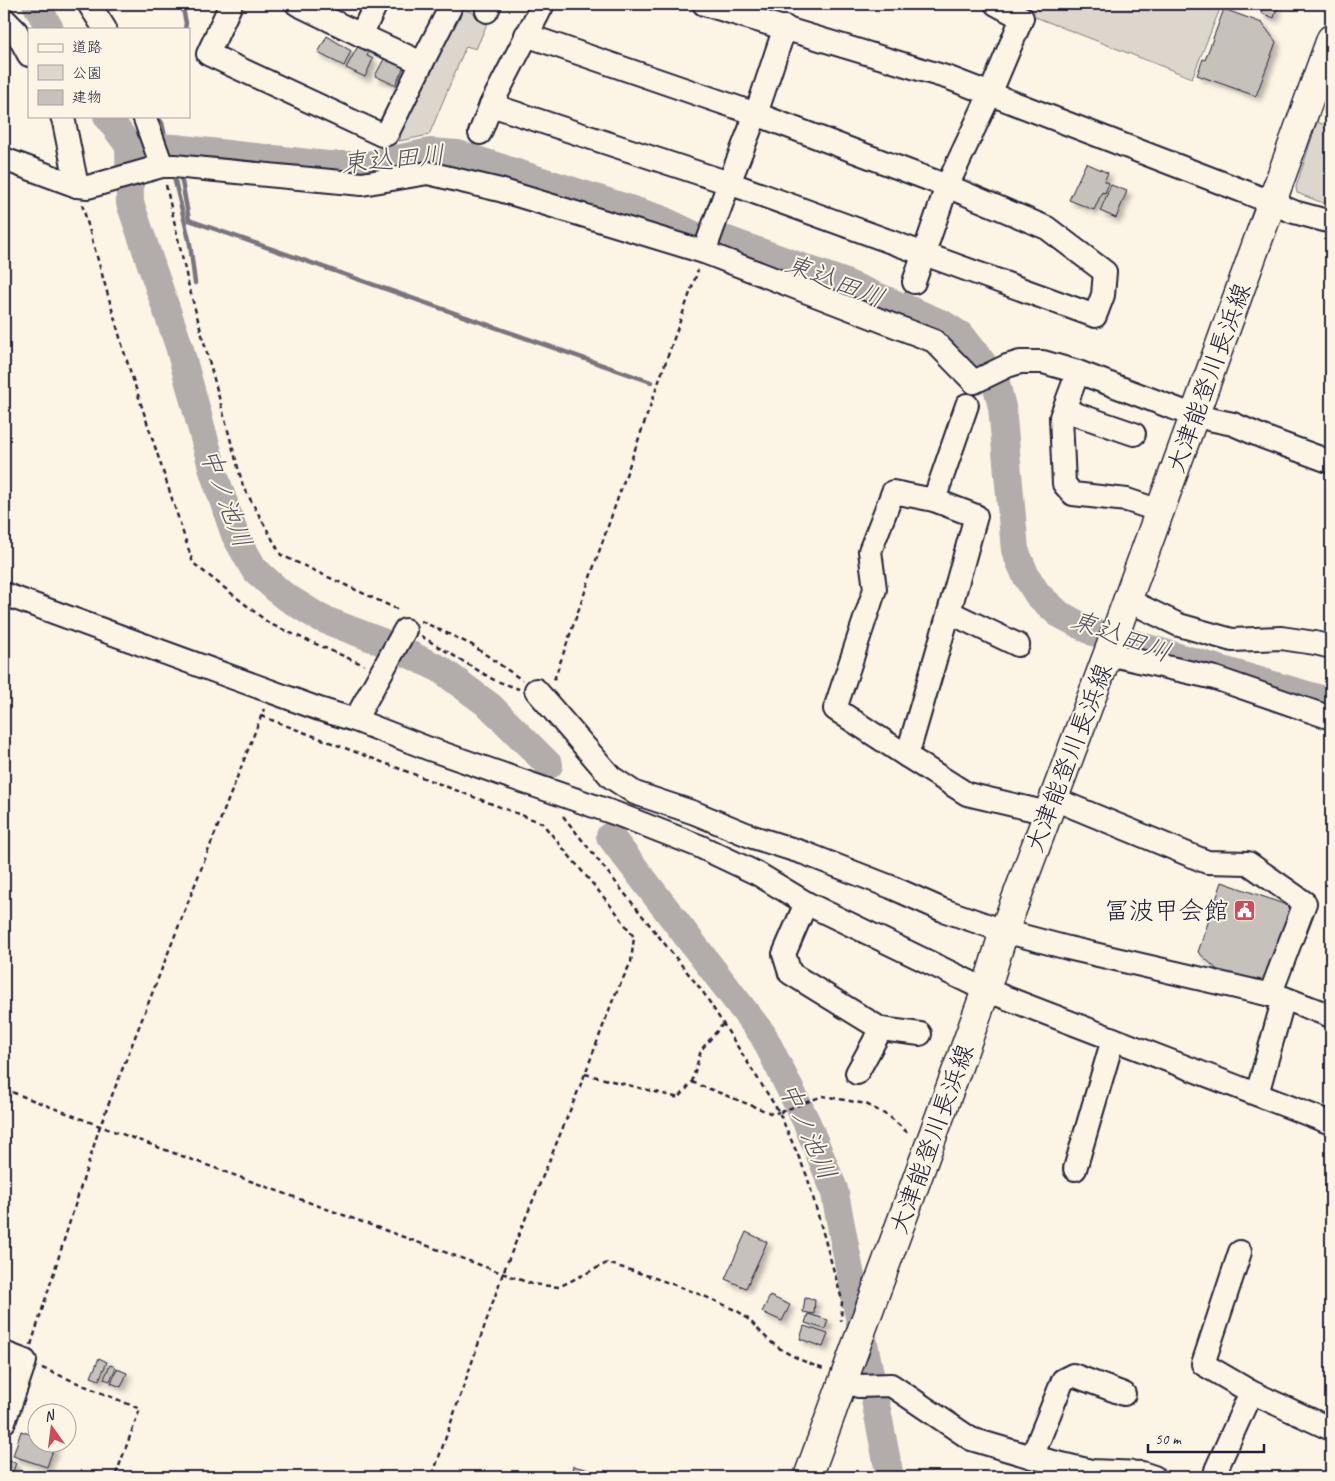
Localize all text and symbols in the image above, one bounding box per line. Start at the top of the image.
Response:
legend [28,28,190,118]
text: 道路 [72,38,102,57]
text: 公園 [72,64,102,83]
text: 建物 [72,88,102,107]
water label: 東込田川 [340,138,446,180]
water label: 東込田川 [781,247,889,315]
street label: 大津能登川長浜線 [1160,279,1258,477]
water label: 中ノ池川 [193,443,259,553]
water label: 東込田川 [1066,603,1176,669]
street label: 大津能登川長浜線 [1018,659,1120,857]
place label: 冨波甲会館 [1104,895,1229,927]
public building icon: 冨波甲会館 [1233,899,1257,923]
street label: 大津能登川長浜線 [883,1040,981,1238]
water label: 中ノ池川 [772,1077,844,1185]
north arrow [28,1404,78,1454]
text: N [43,1406,57,1425]
scale bar [1148,1421,1264,1453]
text: 50 m [1155,1430,1182,1449]

